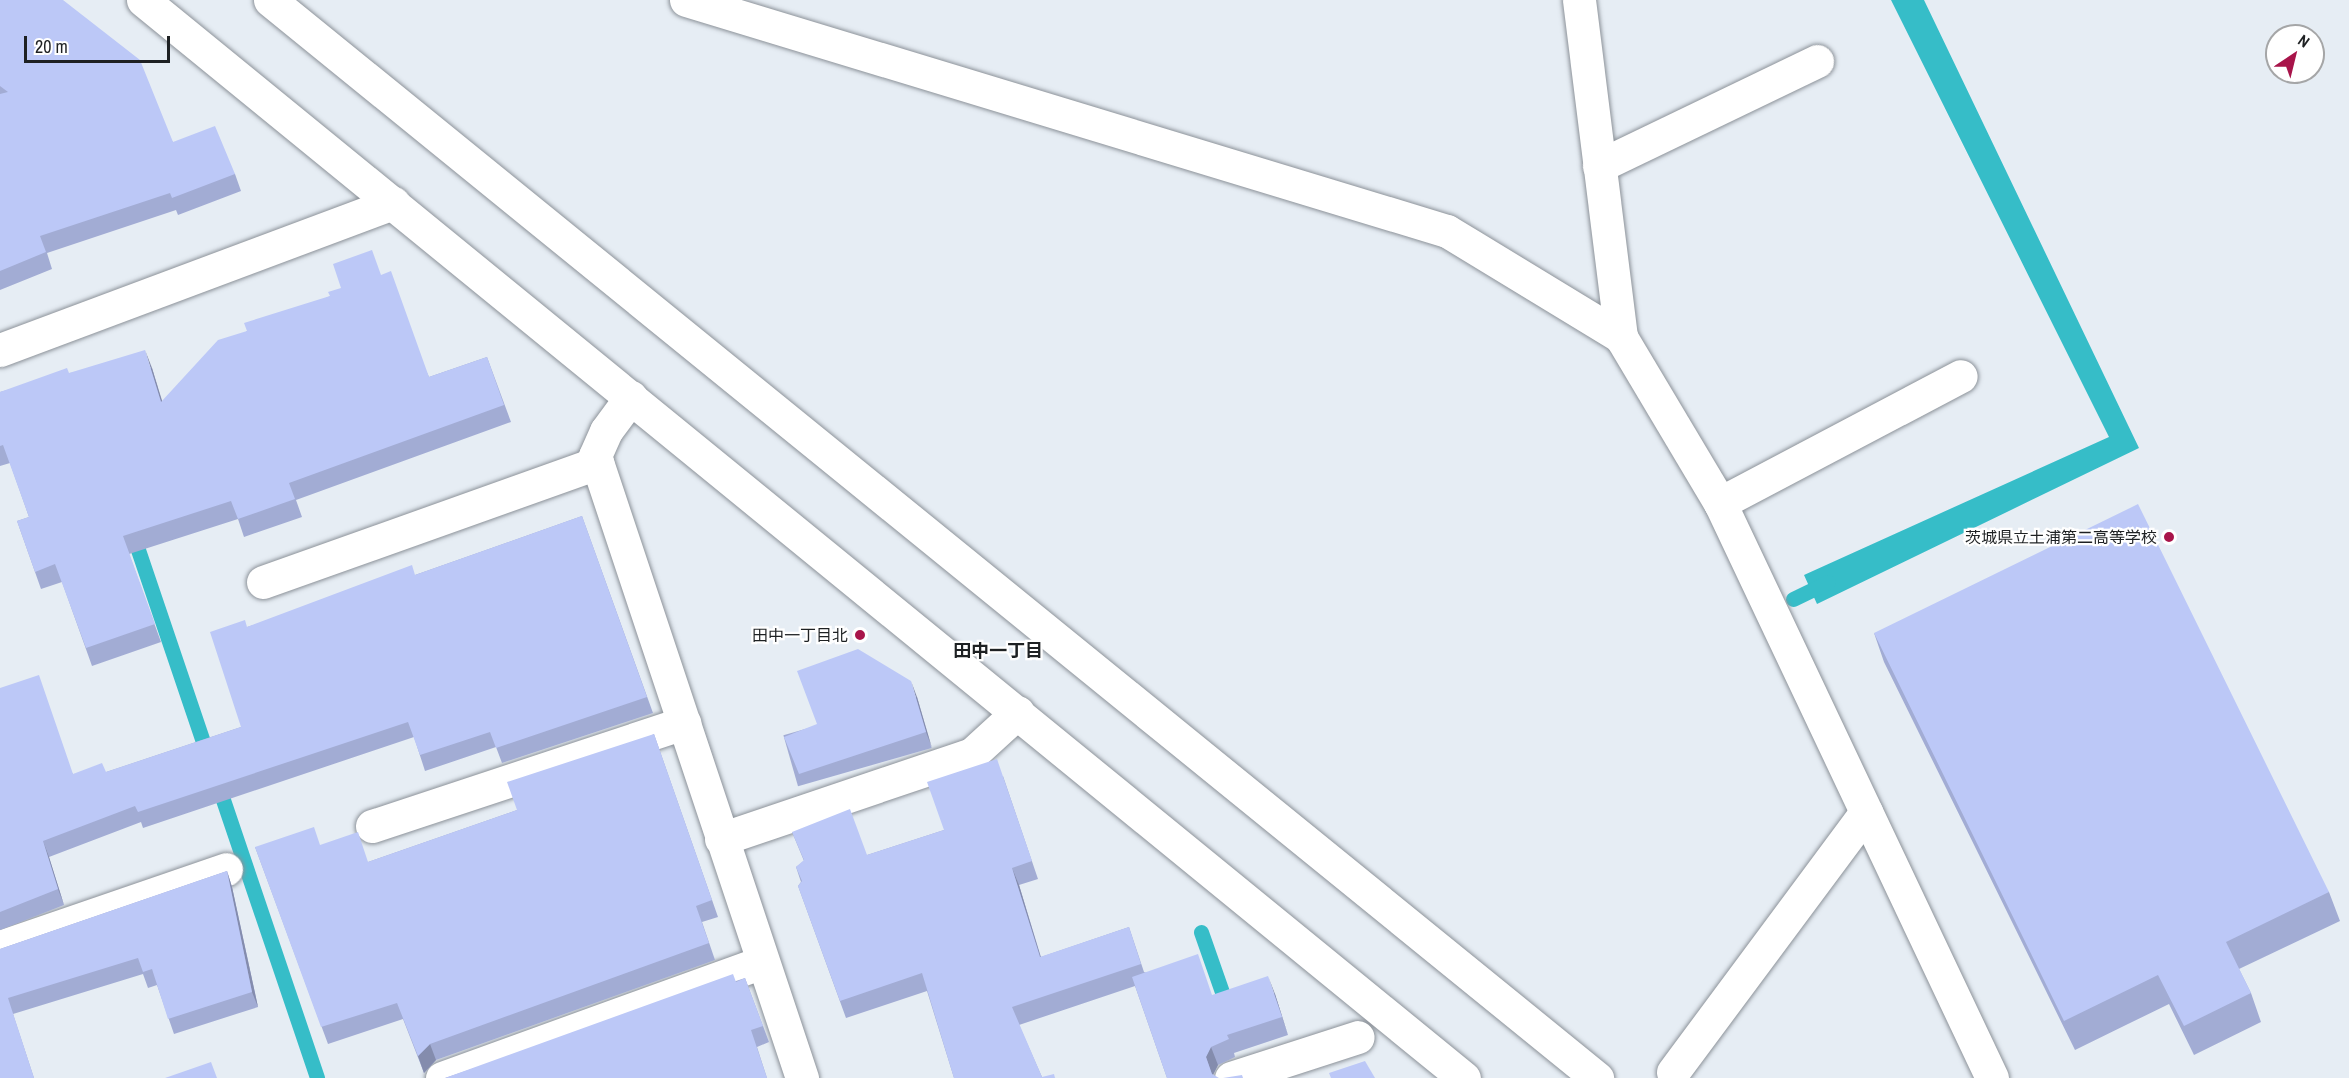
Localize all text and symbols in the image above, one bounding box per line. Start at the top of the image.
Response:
scale bar [27,24,172,62]
north arrow [2265,24,2325,84]
text: N [2294,29,2314,53]
text: 20 m [35,34,68,59]
place label: 茨城県立土浦第二高等学校 [1965,527,2157,547]
marker: 茨城県立土浦第二高等学校 [2162,530,2176,544]
place label: 田中一丁目北 [752,625,848,645]
marker: 田中一丁目北 [853,628,867,642]
district label: 田中一丁目 [953,640,1043,662]

